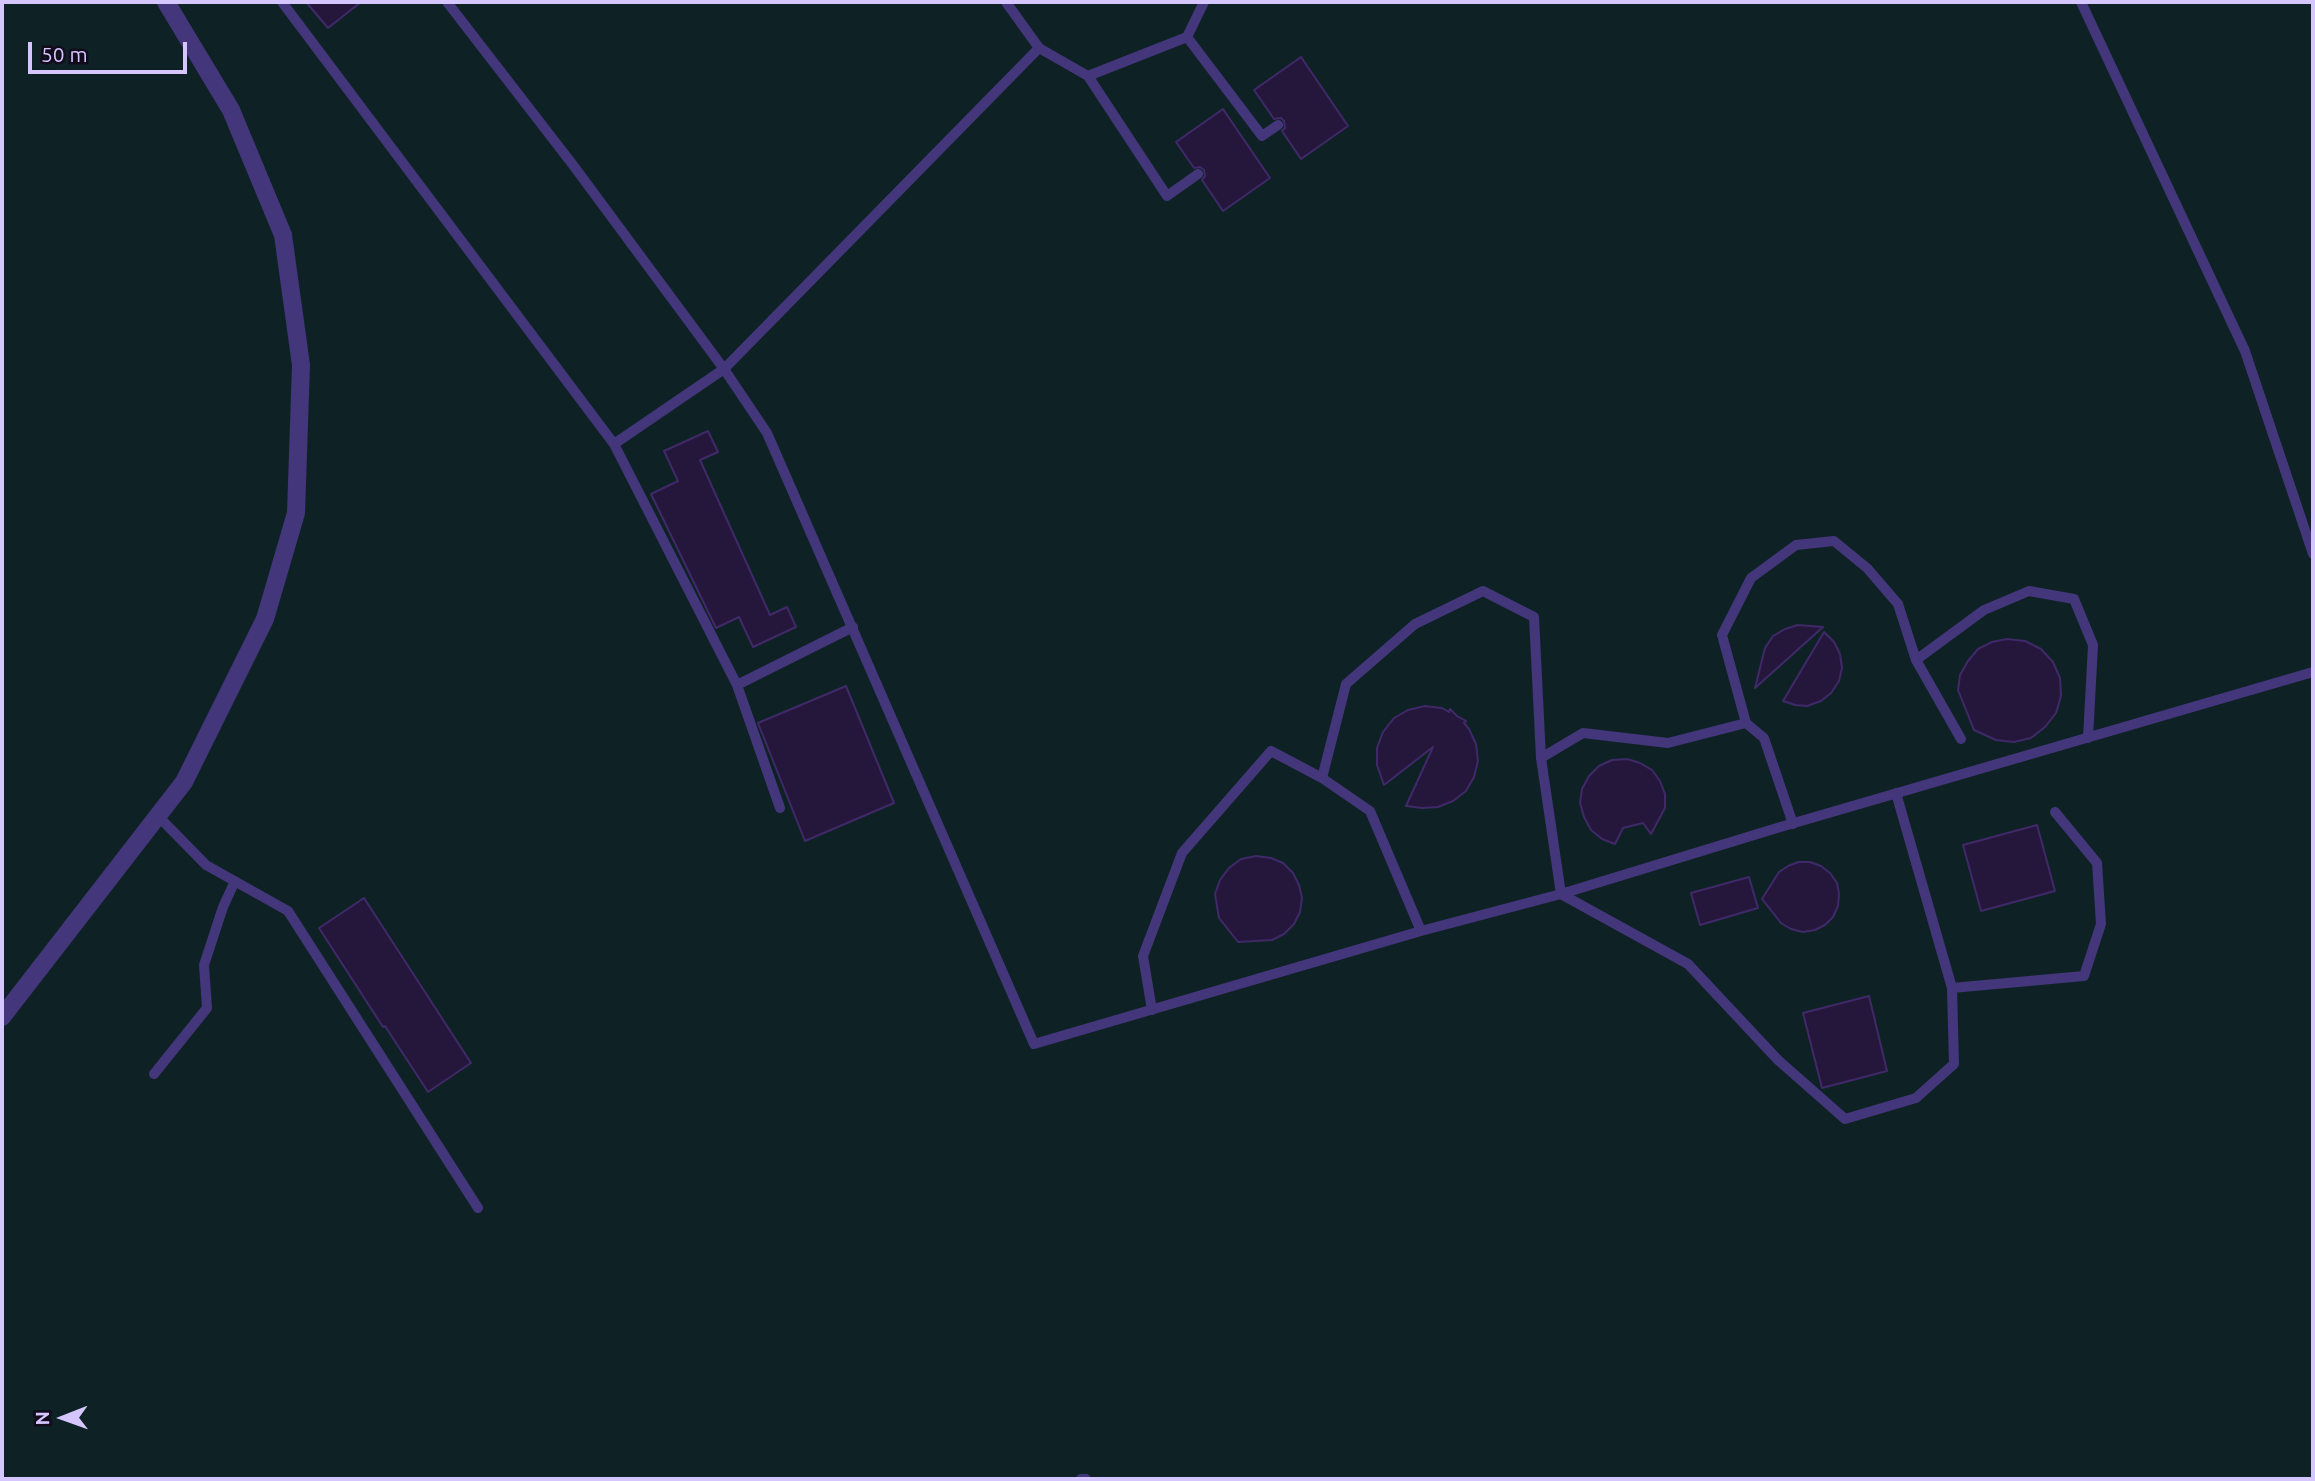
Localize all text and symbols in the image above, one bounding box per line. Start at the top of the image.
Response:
scale bar [32,28,191,72]
text: 50 m [41,42,88,66]
north arrow [28,1383,98,1453]
text: N [31,1411,53,1426]

